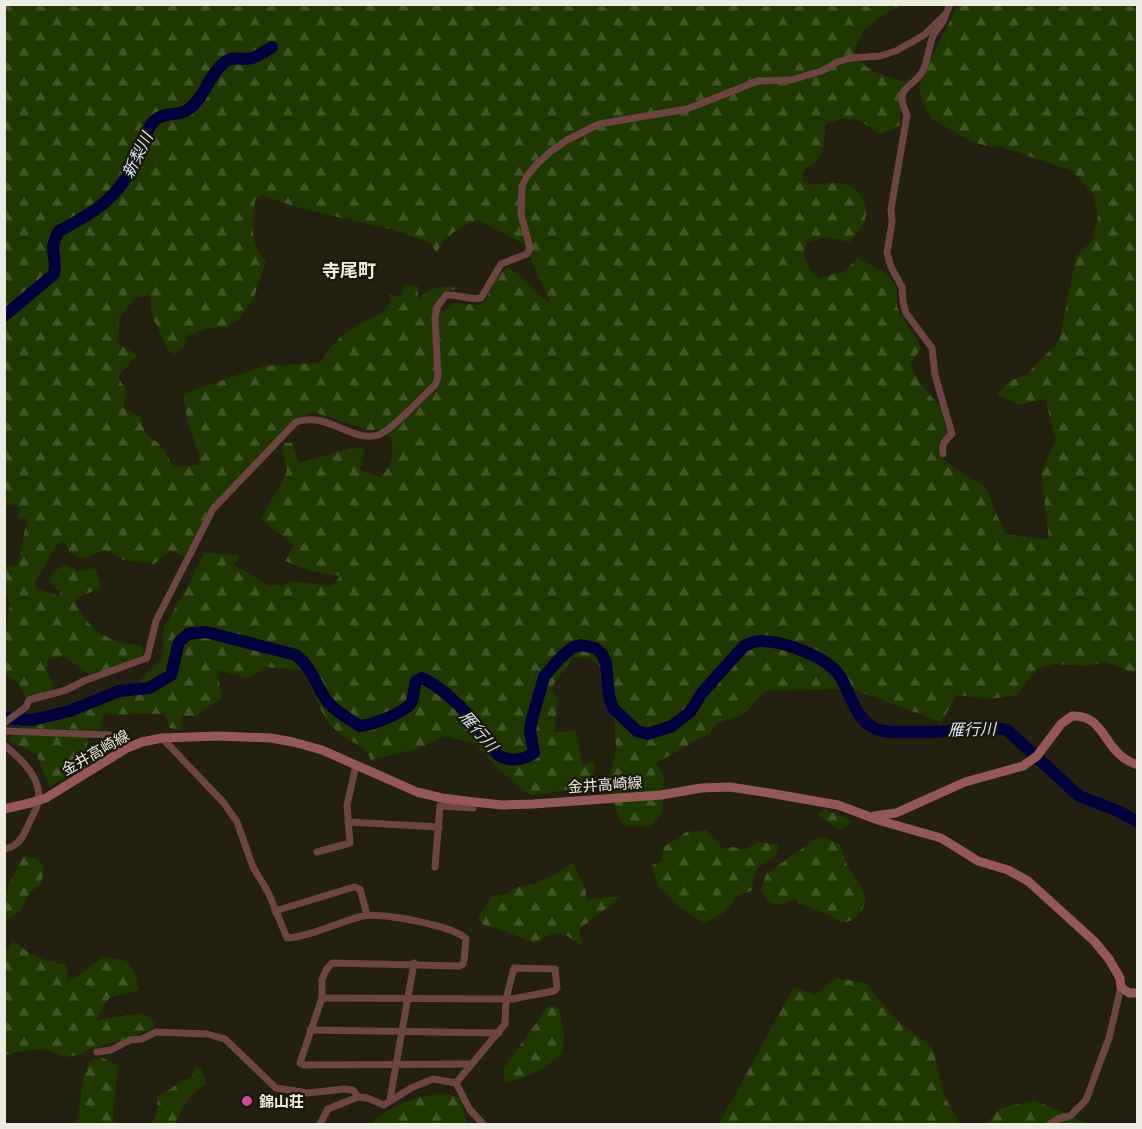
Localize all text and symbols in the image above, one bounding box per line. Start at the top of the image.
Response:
water label: 新梨川 [117,127,158,181]
district label: 寺尾町 [322,258,376,282]
water label: 雁行川 [455,706,504,758]
water label: 雁行川 [948,718,998,740]
street label: 金井高崎線 [58,725,132,779]
street label: 金井高崎線 [567,771,643,797]
place label: 錦山荘 [259,1091,304,1111]
marker: 錦山荘 [240,1094,254,1108]

